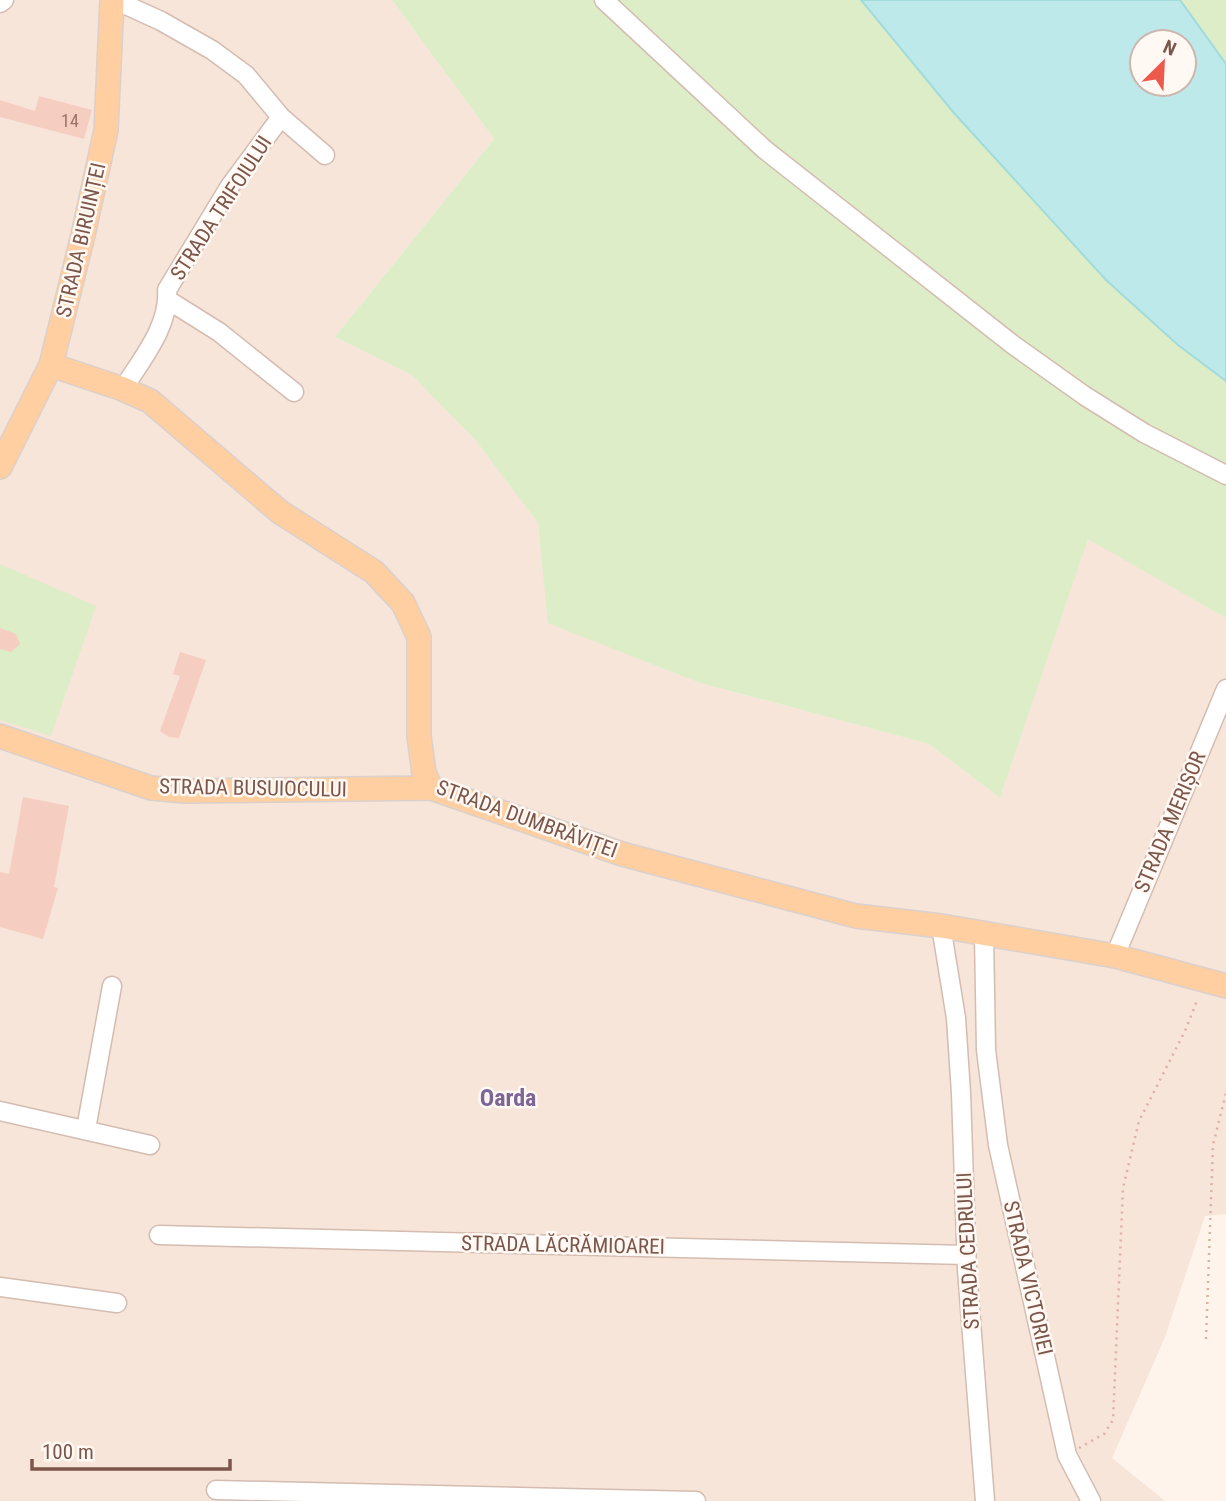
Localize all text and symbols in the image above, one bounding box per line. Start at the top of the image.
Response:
north arrow [1128,28,1198,98]
text: N [1160,35,1180,61]
house number: 14 [61,110,79,131]
street label: STRADA TRIFOIULUI [165,131,277,285]
street label: STRADA BIRUINȚEI [52,160,111,320]
street label: STRADA MERIȘOR [1129,748,1211,896]
street label: STRADA BUSUIOCULUI [159,774,347,802]
street label: STRADA DUMBRĂVIȚEI [433,775,621,864]
district label: Oarda [480,1084,536,1112]
street label: STRADA CEDRULUI [952,1172,984,1330]
street label: STRADA VICTORIEI [999,1198,1057,1358]
street label: STRADA LĂCRĂMIOAREI [461,1231,665,1259]
scale bar [32,1428,229,1472]
text: 100 m [42,1440,94,1464]

